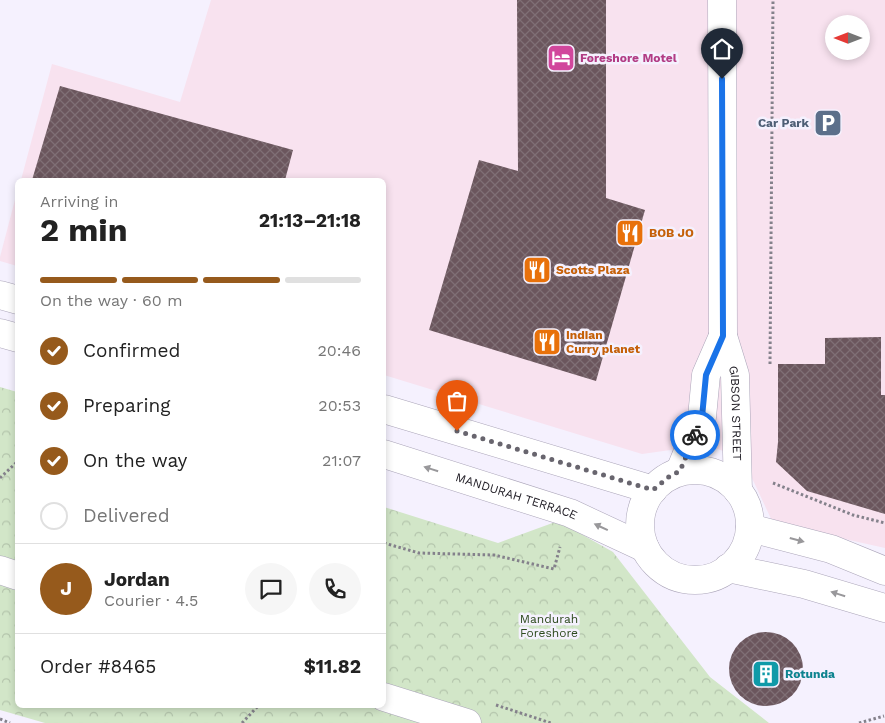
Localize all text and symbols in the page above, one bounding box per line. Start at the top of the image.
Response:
north arrow [825,15,870,60]
map controls [825,15,870,60]
pin [701,28,743,79]
icon: home [708,35,736,63]
hotel icon: Foreshore Motel [546,43,576,73]
place label: Foreshore Motel [580,51,677,65]
parking icon: Car Park [813,108,843,138]
place label: Car Park [758,116,810,130]
text: Arriving in [40,192,118,211]
text: 21:13–21:18 [259,209,361,232]
text: 2 min [40,211,128,249]
restaurant icon: BOB JO [615,218,645,248]
place label: BOB JO [649,226,694,240]
restaurant icon: Scotts Plaza [522,255,552,285]
place label: Scotts Plaza [556,263,630,277]
text: On the way · 60 m [40,291,182,310]
restaurant icon: Indian Curry planet [532,327,562,357]
place label: Indian Curry planet [566,328,641,356]
icon: check [40,337,68,365]
text: Confirmed [83,339,180,362]
text: 20:46 [317,341,361,360]
street label: GIBSON STREET [726,364,744,461]
pin [436,380,478,431]
icon: bag [443,387,471,415]
icon: check [40,392,68,420]
text: Preparing [83,394,170,417]
text: 20:53 [318,396,361,415]
courier [670,410,720,460]
icon: bike [681,421,709,449]
icon: check [40,447,68,475]
text: On the way [83,449,187,472]
text: 21:07 [322,451,361,470]
one-way arrow [424,464,439,472]
street label: MANDURAH TERRACE [454,470,580,523]
text: Delivered [83,504,170,527]
one-way arrow [594,523,608,531]
one-way arrow [790,537,805,545]
button: chat [245,563,297,615]
button: phone [309,563,361,615]
text: Jordan [104,568,170,591]
text: J [60,577,72,600]
one-way arrow [831,590,846,597]
text: Courier · 4.5 [104,591,198,610]
park label: Mandurah Foreshore [520,612,578,640]
text: Order #8465 [40,655,156,678]
text: $11.82 [304,655,361,678]
building icon: Rotunda [751,659,781,689]
place label: Rotunda [785,667,835,681]

